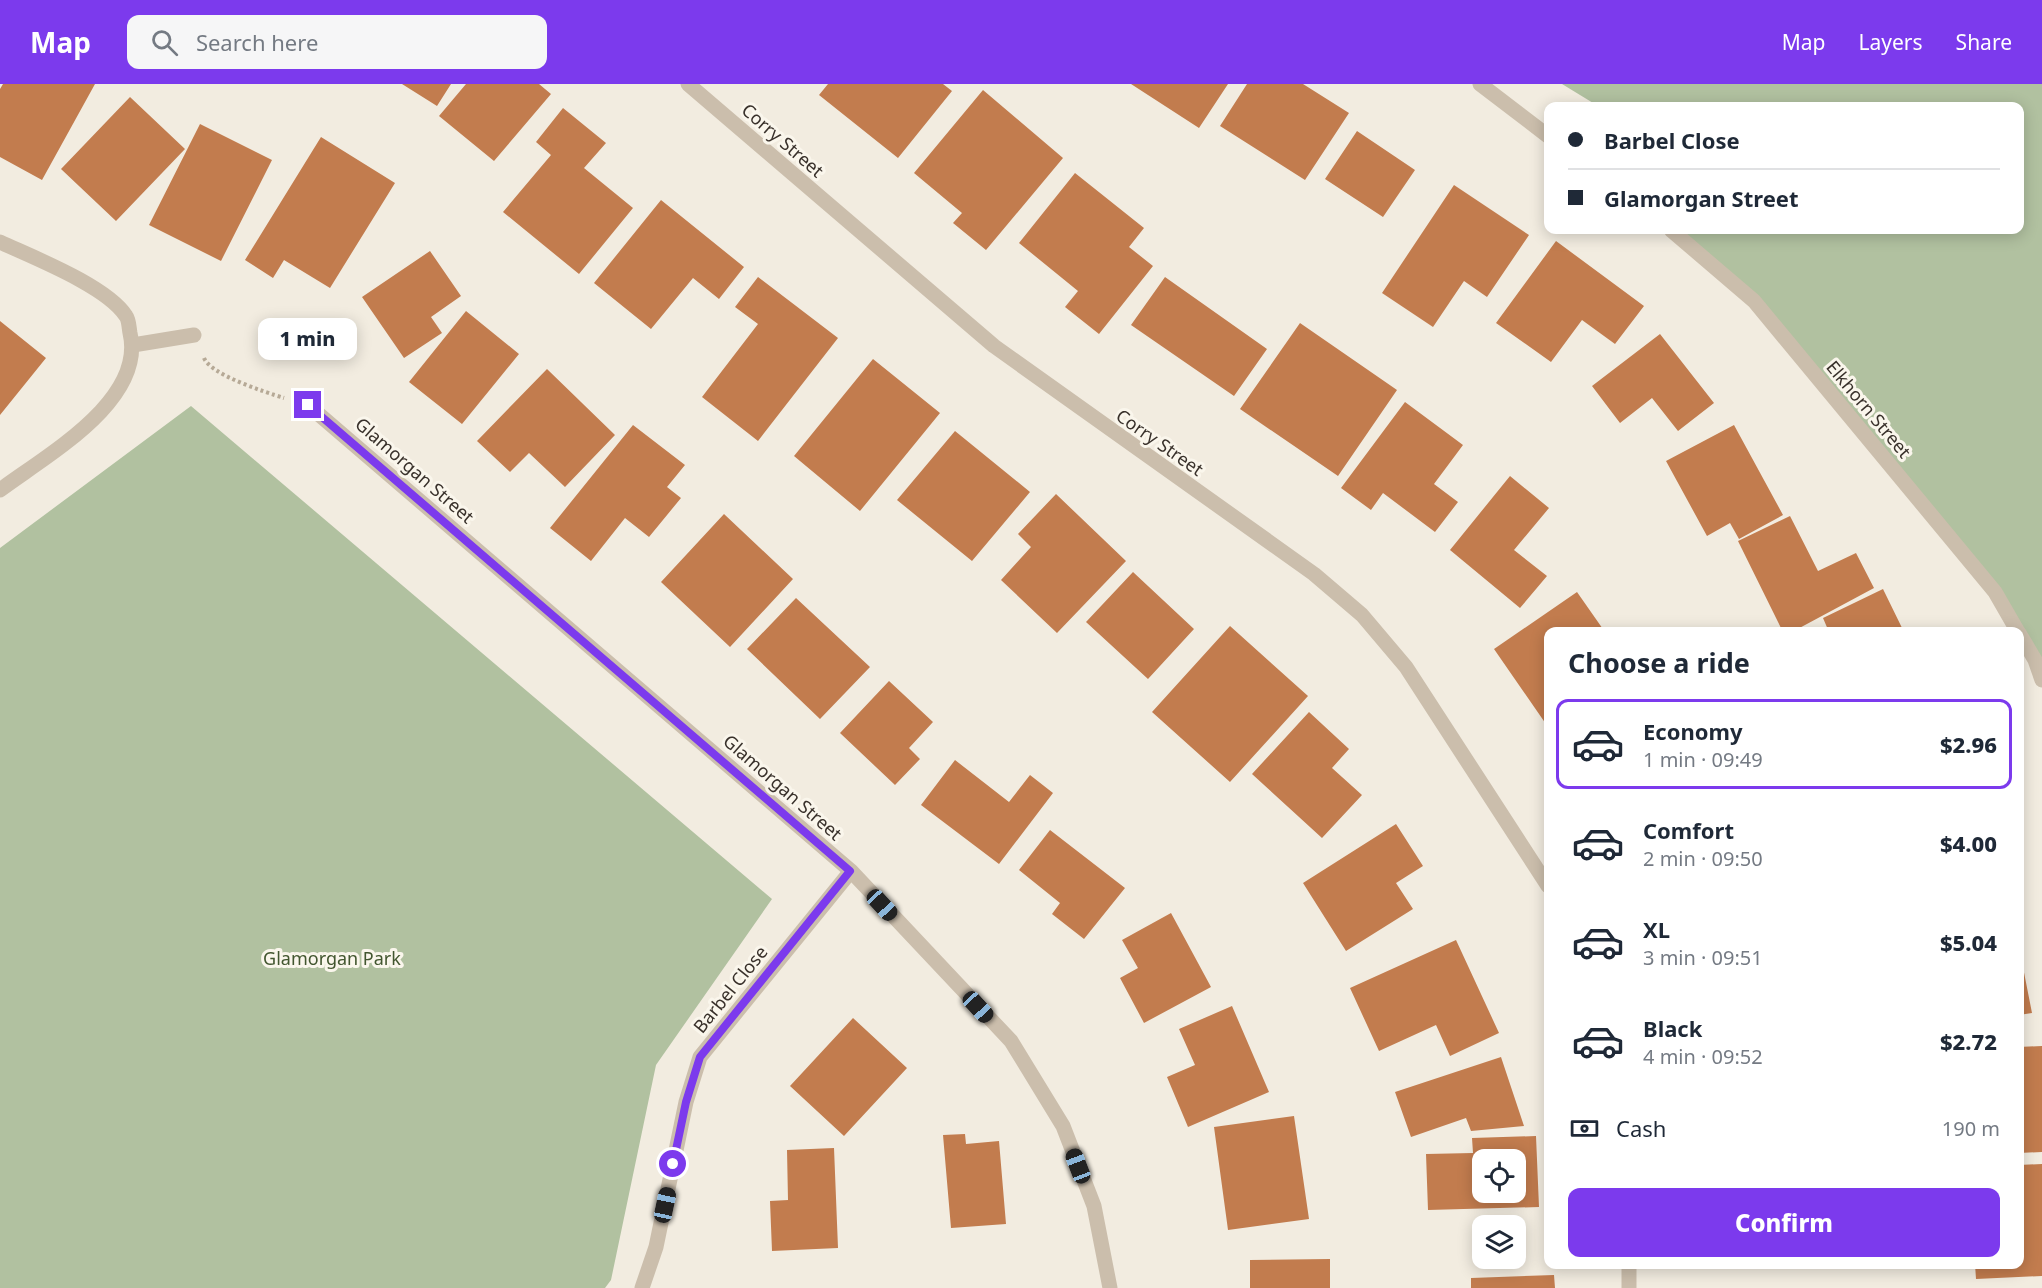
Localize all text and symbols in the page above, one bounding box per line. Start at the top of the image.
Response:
search box [127,15,547,69]
text: Map [30,23,91,61]
icon: search [148,26,181,59]
text: Search here [196,27,318,57]
text: Map [1782,28,1826,56]
text: Layers [1859,28,1923,56]
text: Share [1956,28,2012,56]
street label: Corry Street [737,98,829,183]
text: Barbel Close [1604,125,1740,155]
text: Glamorgan Street [1604,183,1798,213]
callout: 1 min [258,318,358,360]
text: 1 min [280,325,335,352]
street label: Elkhorn Street [1821,355,1917,463]
route end [294,391,321,418]
street label: Corry Street [1112,403,1209,481]
street label: Glamorgan Street [351,412,480,529]
text: Choose a ride [1568,644,1750,681]
text: Economy [1643,716,1742,746]
icon: car [1571,717,1625,771]
street label: Glamorgan Street [719,729,848,846]
text: $2.96 [1940,729,1997,759]
text: 1 min · 09:49 [1643,746,1763,773]
text: Comfort [1643,815,1734,845]
icon: car [1571,816,1625,870]
text: $4.00 [1940,828,1997,858]
text: 2 min · 09:50 [1643,845,1763,872]
car [863,886,901,924]
text: XL [1643,914,1670,944]
icon: car [1571,915,1625,969]
text: $5.04 [1940,927,1997,957]
street label: Barbel Close [687,940,773,1038]
text: 3 min · 09:51 [1643,944,1763,971]
park label: Glamorgan Park [263,946,401,970]
car [959,988,997,1026]
text: Black [1643,1013,1702,1043]
icon: car [1571,1014,1625,1068]
text: $2.72 [1940,1026,1997,1056]
text: 4 min · 09:52 [1643,1043,1763,1070]
icon: cash [1568,1112,1601,1145]
text: Cash [1616,1113,1666,1143]
text: 190 m [1942,1115,2000,1142]
car [1063,1146,1093,1186]
map controls [1472,1149,1526,1269]
button: locate [1472,1149,1526,1203]
route start [659,1150,686,1177]
car [652,1186,678,1224]
button: Confirm [1568,1188,2000,1257]
button: layers [1472,1215,1526,1269]

